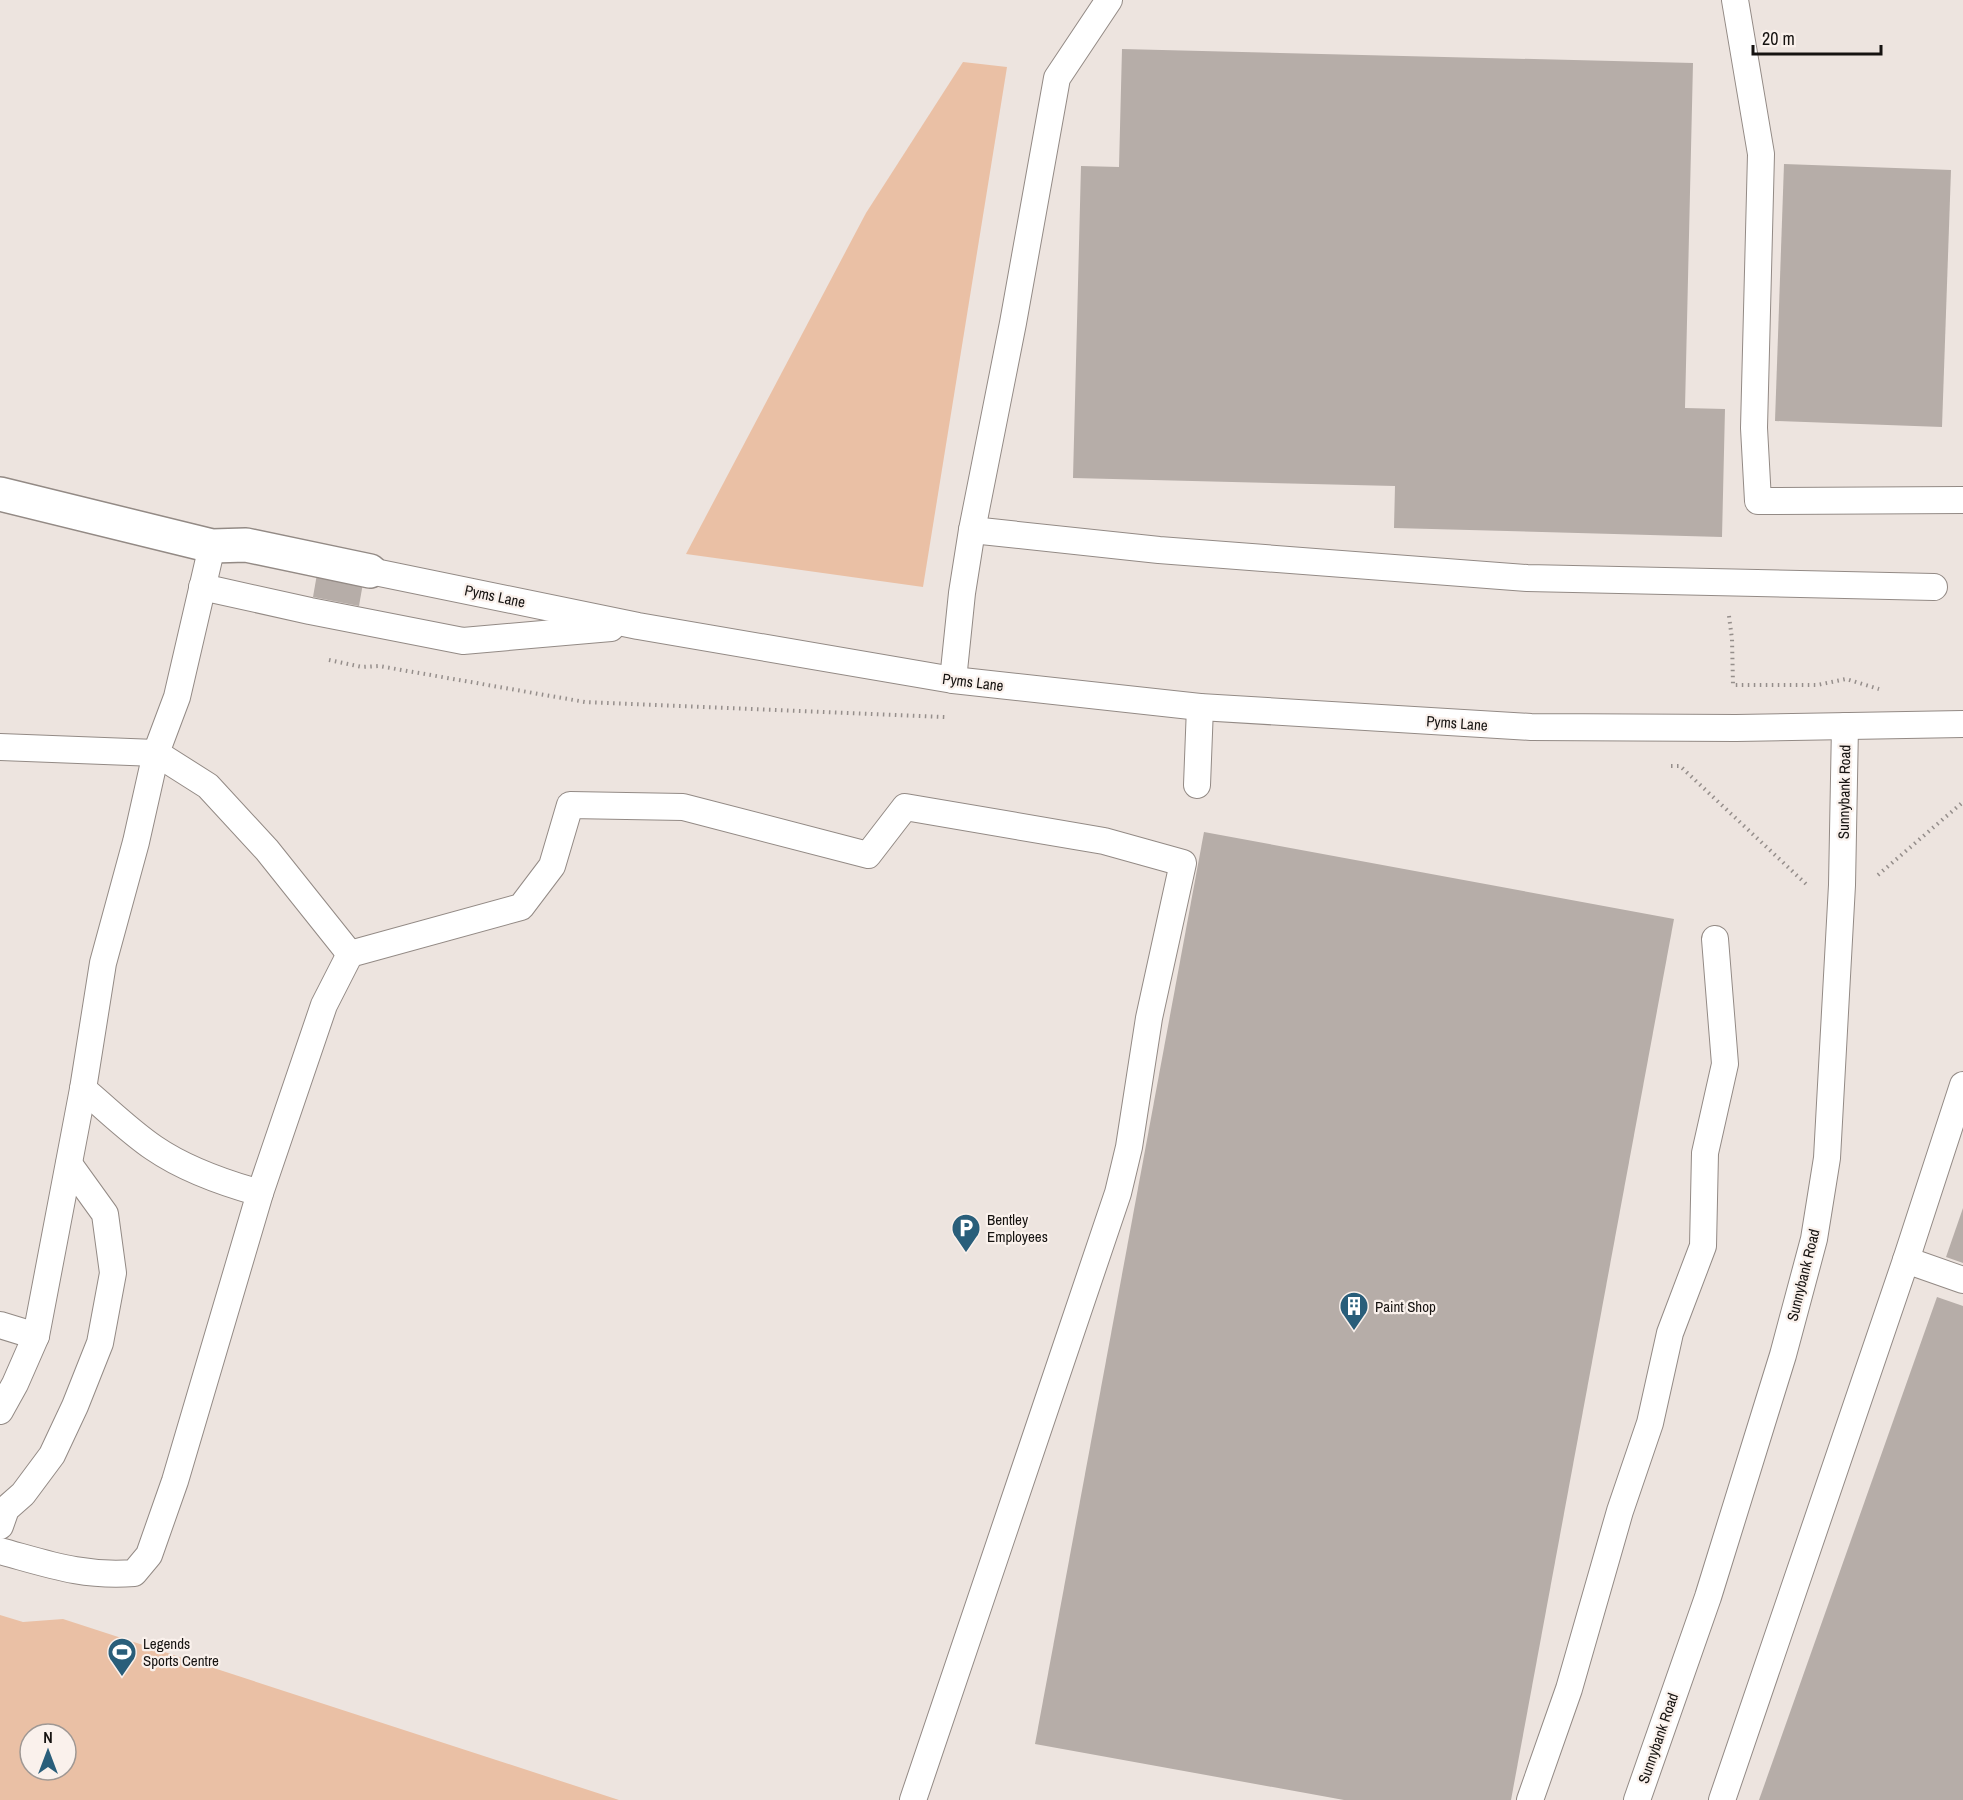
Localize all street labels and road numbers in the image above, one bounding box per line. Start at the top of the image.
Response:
street label: Pyms Lane [463,579,527,613]
street label: Pyms Lane [941,668,1005,696]
street label: Pyms Lane [1426,710,1489,736]
street label: Sunnybank Road [1833,745,1855,839]
street label: Sunnybank Road [1781,1227,1825,1323]
street label: Sunnybank Road [1633,1690,1683,1786]

